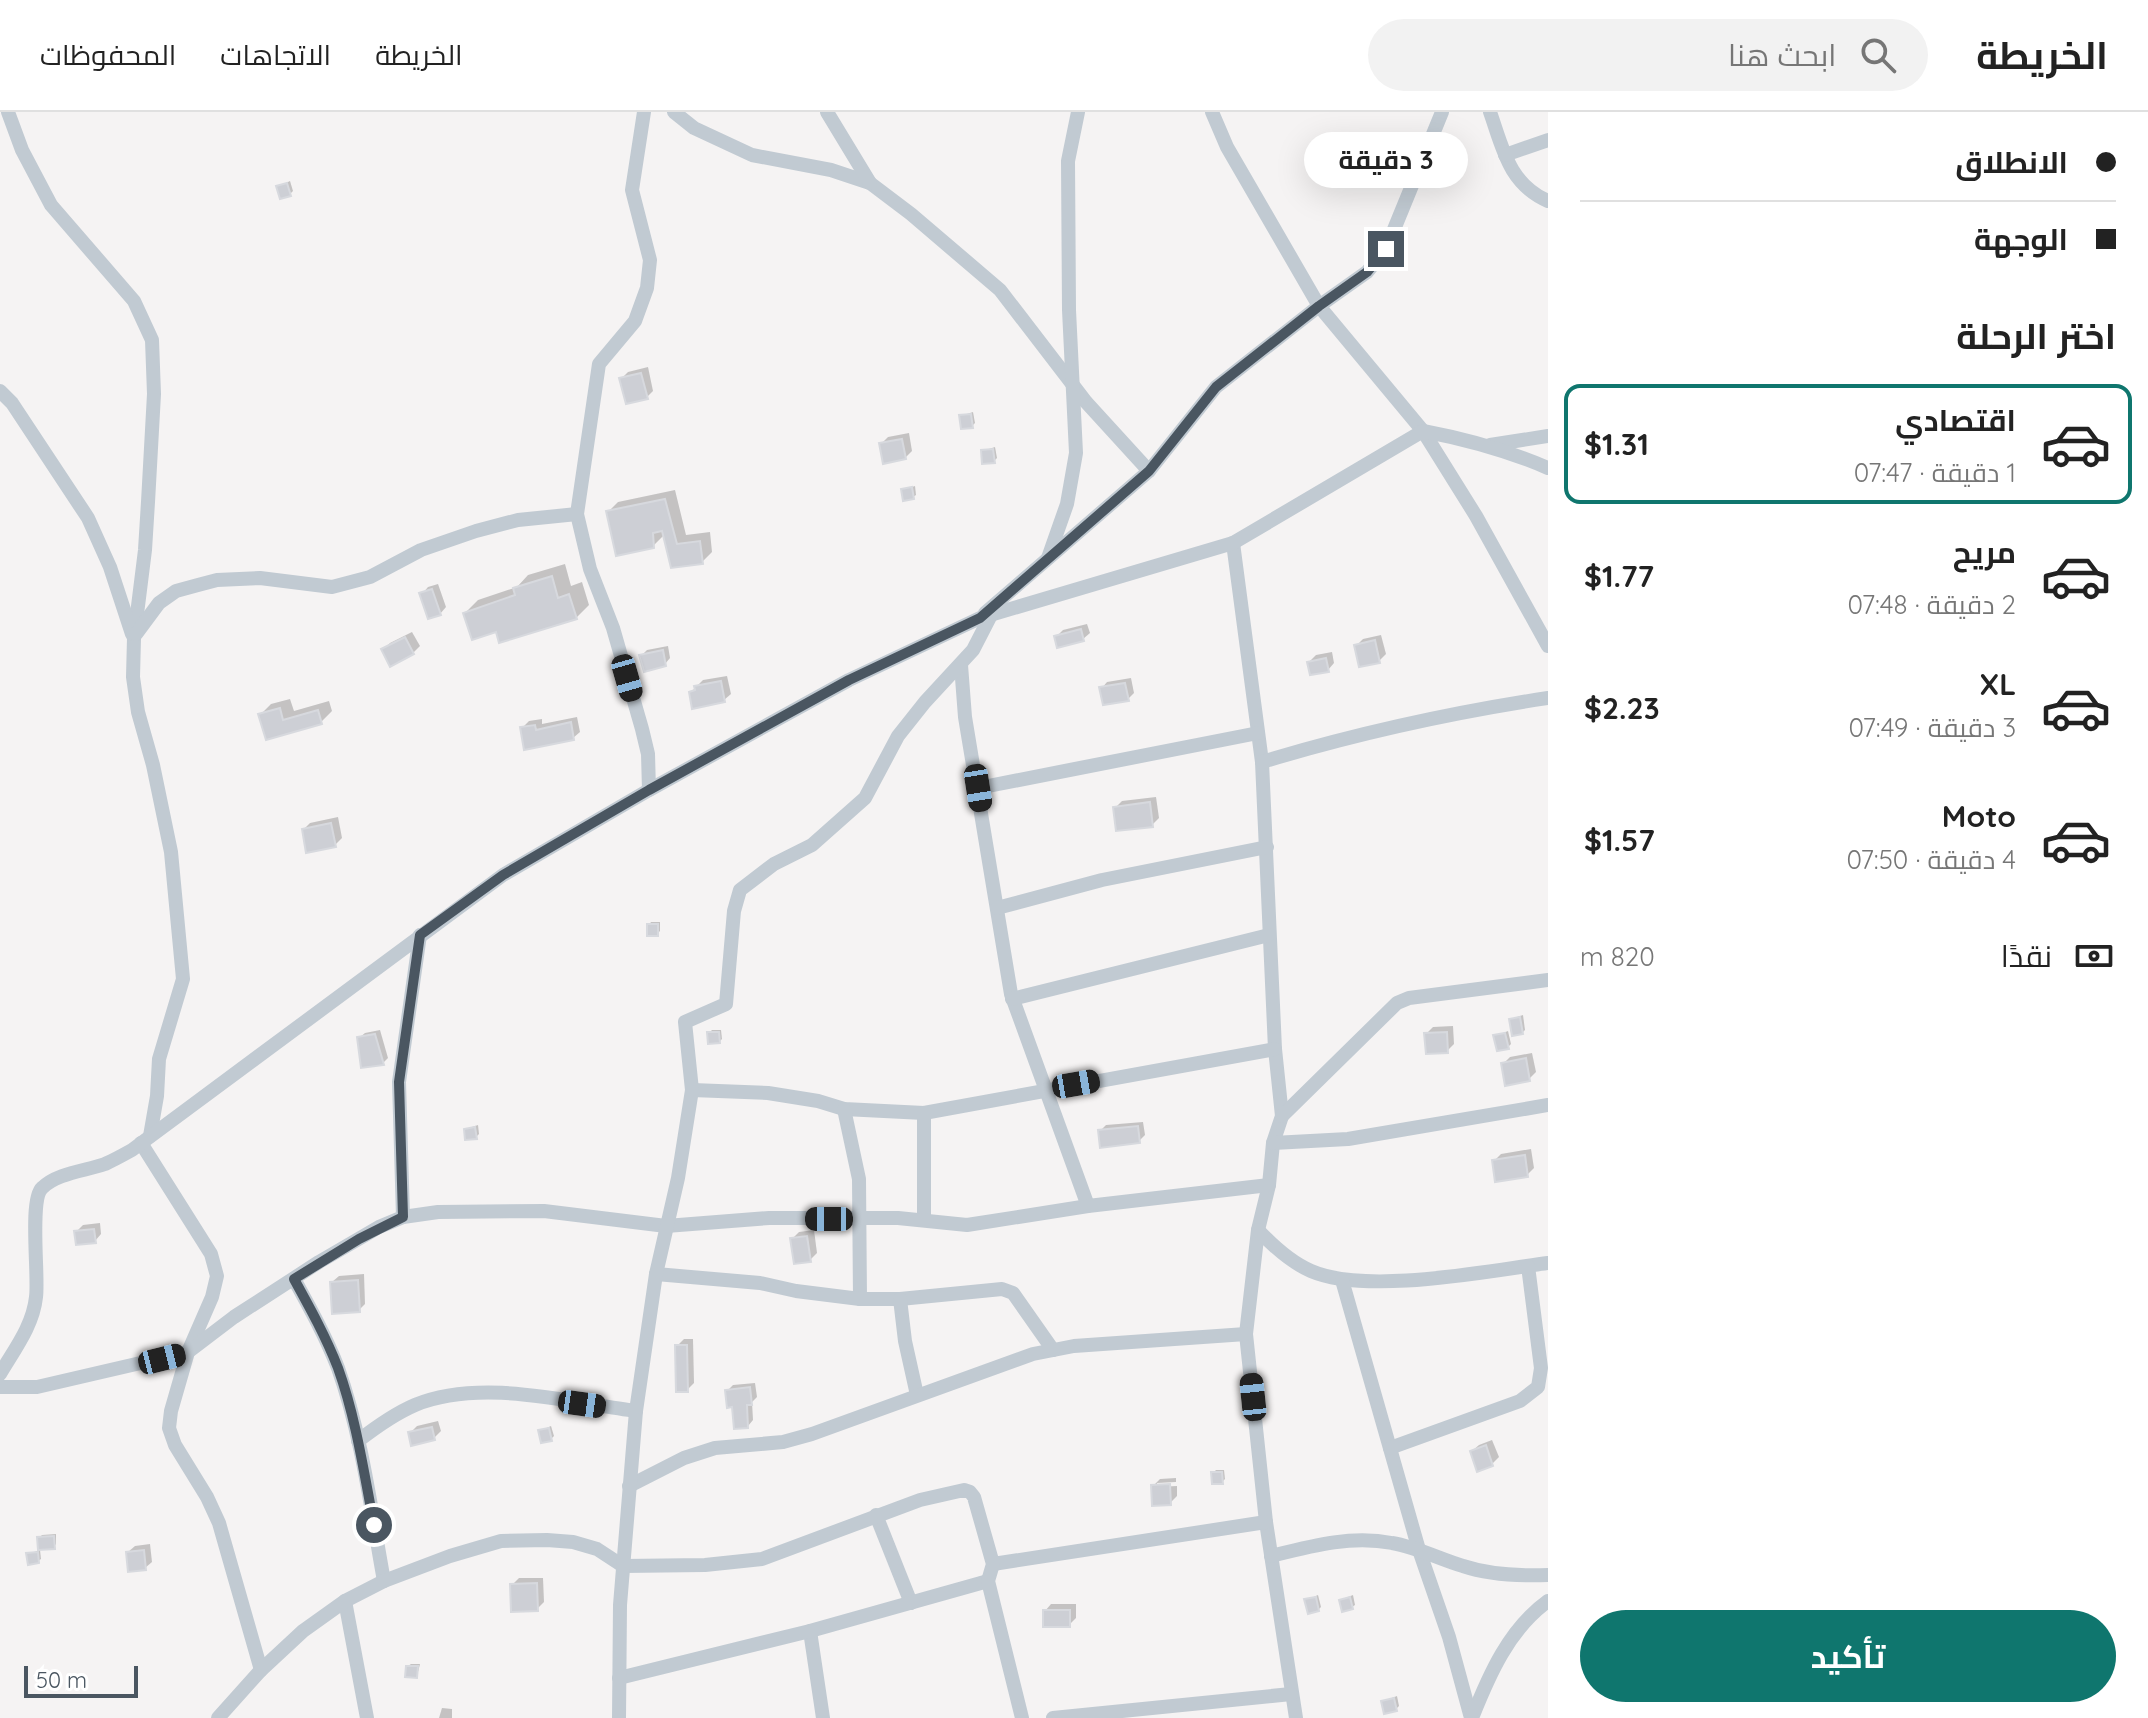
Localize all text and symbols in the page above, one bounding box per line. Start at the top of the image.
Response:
search box [1368,19,1928,91]
text: الخريطة [1976,31,2108,79]
icon: search [1856,33,1900,77]
text: ابحث هنا [1728,36,1836,74]
text: المحفوظات [40,37,176,72]
text: الاتجاهات [220,37,331,72]
text: الخريطة [375,37,463,72]
callout: 3 دقيقة [1304,133,1468,189]
text: 3 دقيقة [1339,143,1433,176]
text: الانطلاق [1955,143,2068,181]
text: الوجهة [1974,220,2068,258]
route end [1368,231,1404,267]
text: اختر الرحلة [1956,313,2116,358]
text: اقتصادي [1895,401,2016,439]
icon: car [2040,408,2112,480]
text: $1.31 [1584,425,1649,463]
text: 1 دقيقة · 07:47 [1854,456,2016,489]
text: مريح [1953,533,2016,571]
icon: car [2040,540,2112,612]
text: $1.77 [1584,557,1654,595]
text: 2 دقيقة · 07:48 [1848,588,2016,621]
car [609,652,645,704]
text: XL [1979,665,2016,703]
icon: car [2040,672,2112,744]
text: $2.23 [1584,689,1660,727]
text: 3 دقيقة · 07:49 [1848,711,2016,744]
car [962,762,994,814]
text: Moto [1942,797,2016,835]
icon: car [2040,804,2112,876]
text: $1.57 [1584,821,1655,859]
text: 4 دقيقة · 07:50 [1846,843,2016,876]
icon: cash [2072,934,2116,978]
text: نقدًا [2001,937,2052,975]
text: 820 m [1580,940,1655,973]
car [1050,1068,1102,1100]
car [805,1207,853,1231]
car [136,1342,188,1376]
car [1239,1372,1267,1422]
car [557,1389,607,1419]
route start [356,1507,392,1543]
button: تأكيد [1580,1610,2116,1702]
scale bar [24,1662,138,1698]
text: 50 m [36,1666,87,1694]

